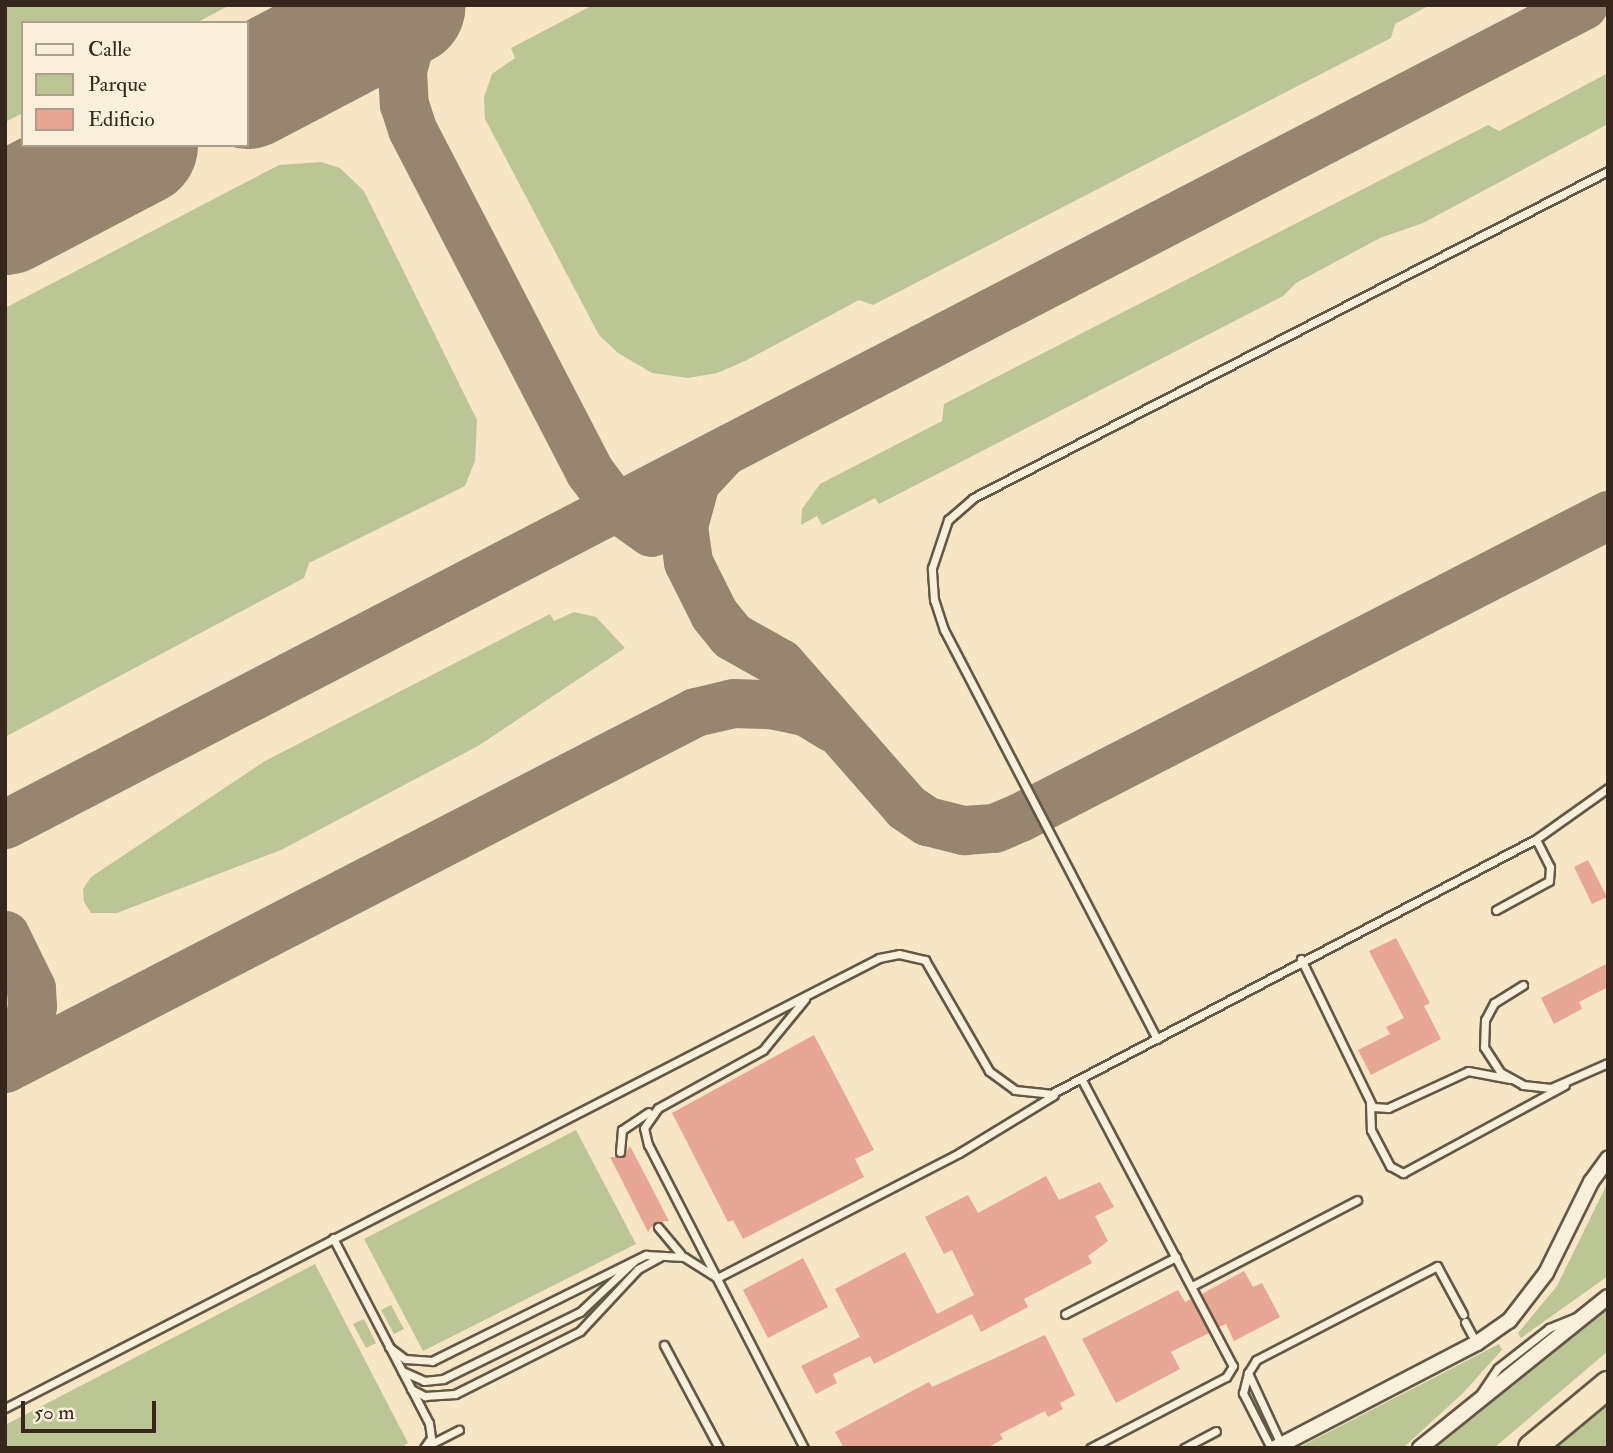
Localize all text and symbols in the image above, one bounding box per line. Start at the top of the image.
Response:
legend [21,21,248,147]
text: Calle [88,36,131,63]
text: Parque [88,71,147,98]
text: Edificio [88,106,155,133]
scale bar [24,1386,159,1430]
text: 50 m [34,1399,75,1426]

